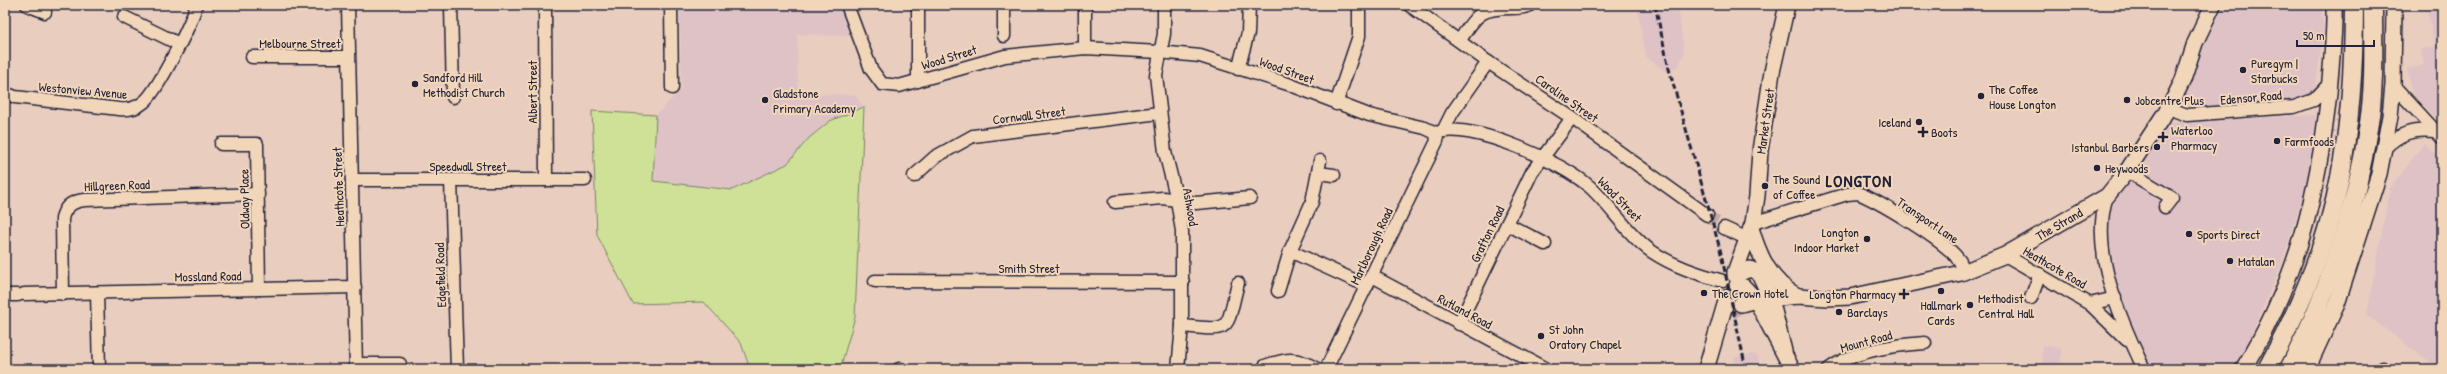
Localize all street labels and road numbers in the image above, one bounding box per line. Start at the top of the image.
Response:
street label: Melbourne Street [259,34,341,52]
street label: Wood Street [919,40,979,74]
street label: Wood Street [1257,52,1317,88]
street label: Albert Street [523,60,541,124]
street label: Caroline Street [1532,70,1603,127]
street label: Westonview Avenue [38,77,128,103]
street label: Edensor Road [2220,85,2282,109]
street label: Market Street [1751,86,1779,155]
street label: Cornwall Street [992,102,1067,128]
street label: Heathcote Street [328,146,348,227]
street label: Speedwall Street [430,157,507,175]
street label: Oldway Place [234,169,254,229]
street label: Wood Street [1594,172,1647,226]
street label: Hillgreen Road [84,175,150,195]
street label: Ashwood [1179,187,1203,227]
street label: Transport Lane [1893,193,1963,247]
street label: Grafton Road [1466,203,1508,265]
street label: The Strand [2032,203,2086,245]
street label: Marlborough Road [1345,205,1397,287]
street label: Edgefield Road [430,242,450,308]
street label: Heathcote Road [2020,242,2090,292]
street label: Smith Street [999,259,1060,277]
street label: Mossland Road [174,266,242,286]
street label: Rutland Road [1435,289,1495,333]
street label: Mount Road [1838,325,1894,357]

